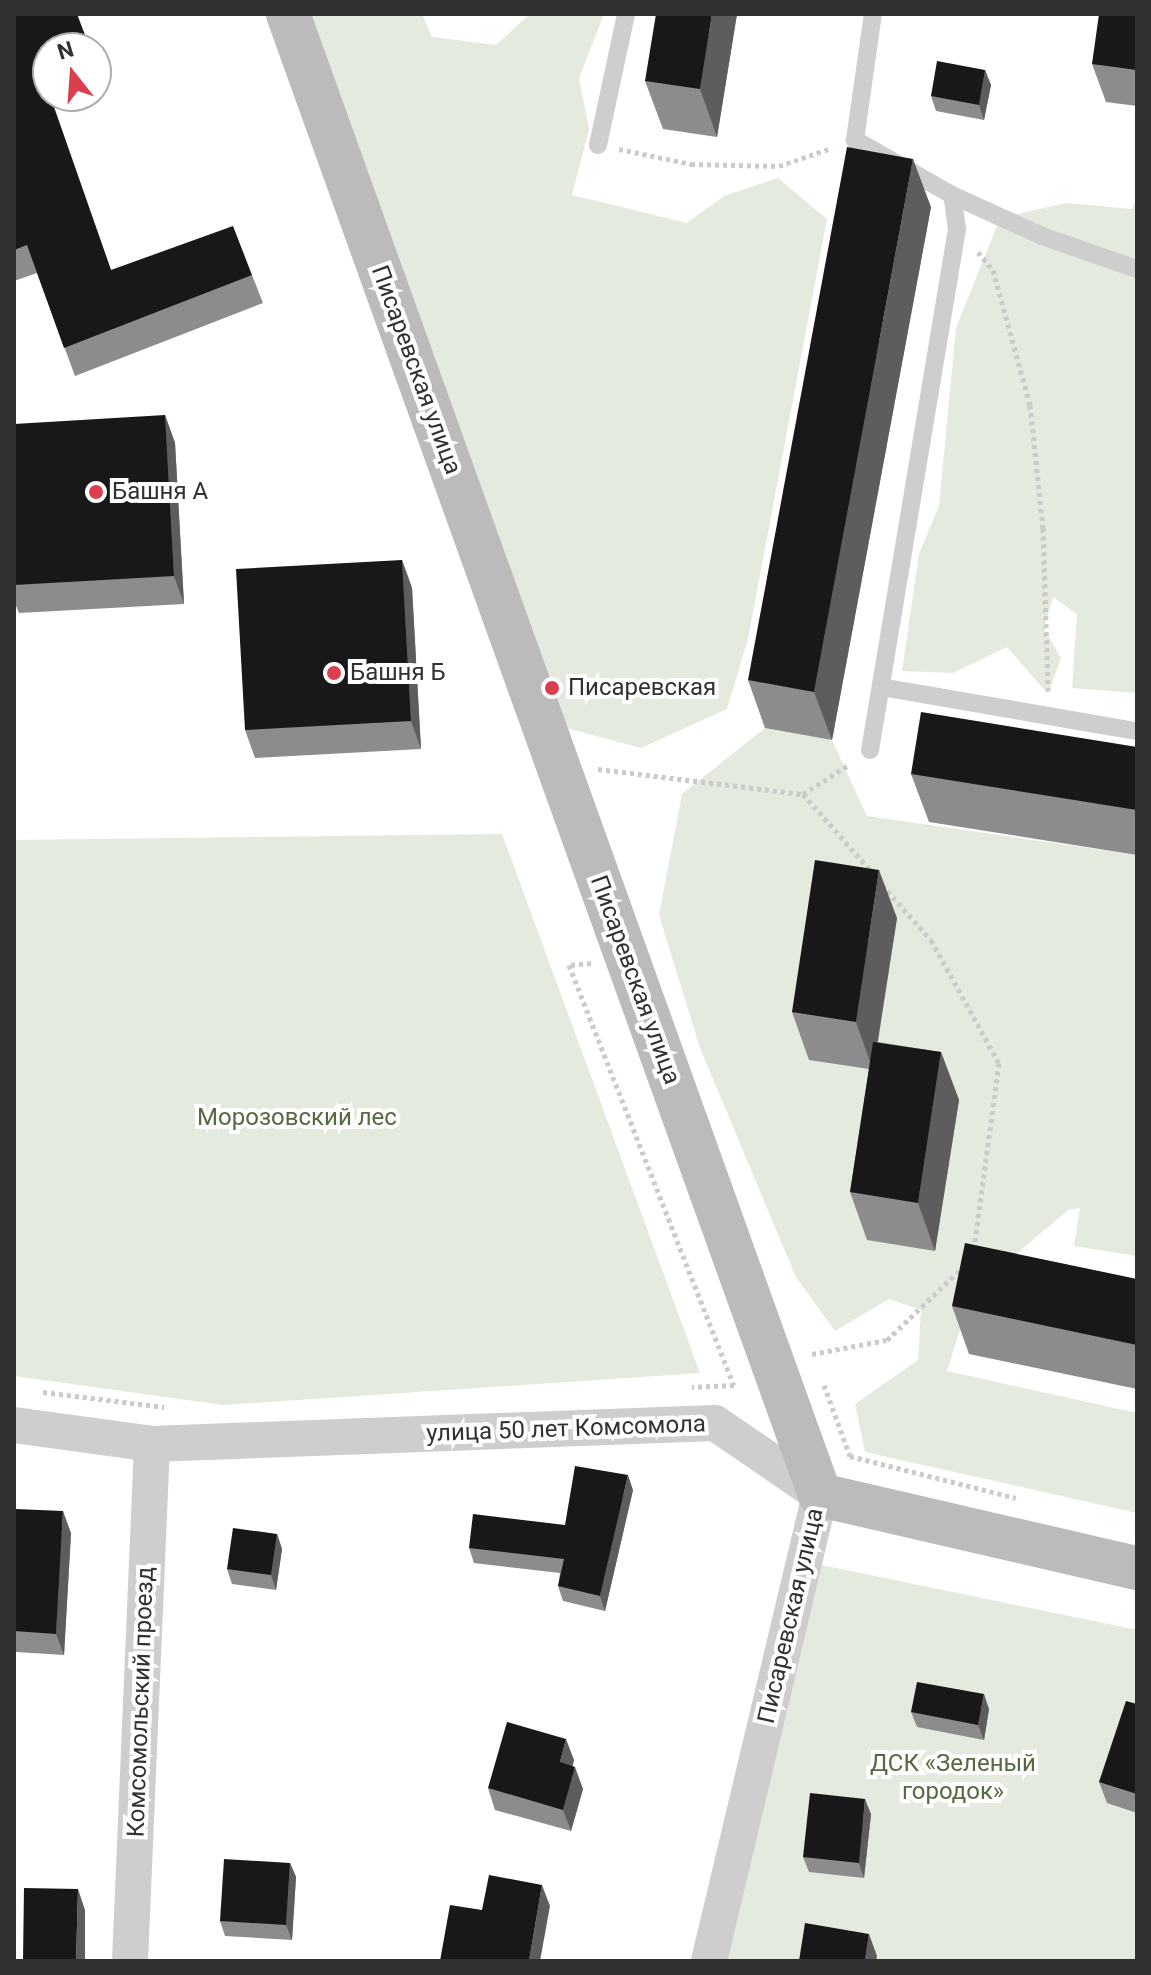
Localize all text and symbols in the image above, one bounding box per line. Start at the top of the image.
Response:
north arrow [32,32,112,112]
text: N [54,36,77,65]
street label: Писаревская улица [365,262,467,478]
place label: Башня А [112,478,208,506]
marker: Башня А [87,483,105,501]
place label: Башня Б [350,659,446,687]
marker: Башня Б [325,664,343,682]
place label: Писаревская [568,674,716,702]
marker: Писаревская [543,679,561,697]
street label: Писаревская улица [584,872,686,1088]
park label: Морозовский лес [197,1104,397,1132]
street label: улица 50 лет Комсомола [426,1410,706,1448]
street label: Писаревская улица [752,1506,830,1726]
street label: Комсомольский проезд [122,1566,160,1838]
park label: ДСК «Зеленый городок» [870,1750,1036,1806]

